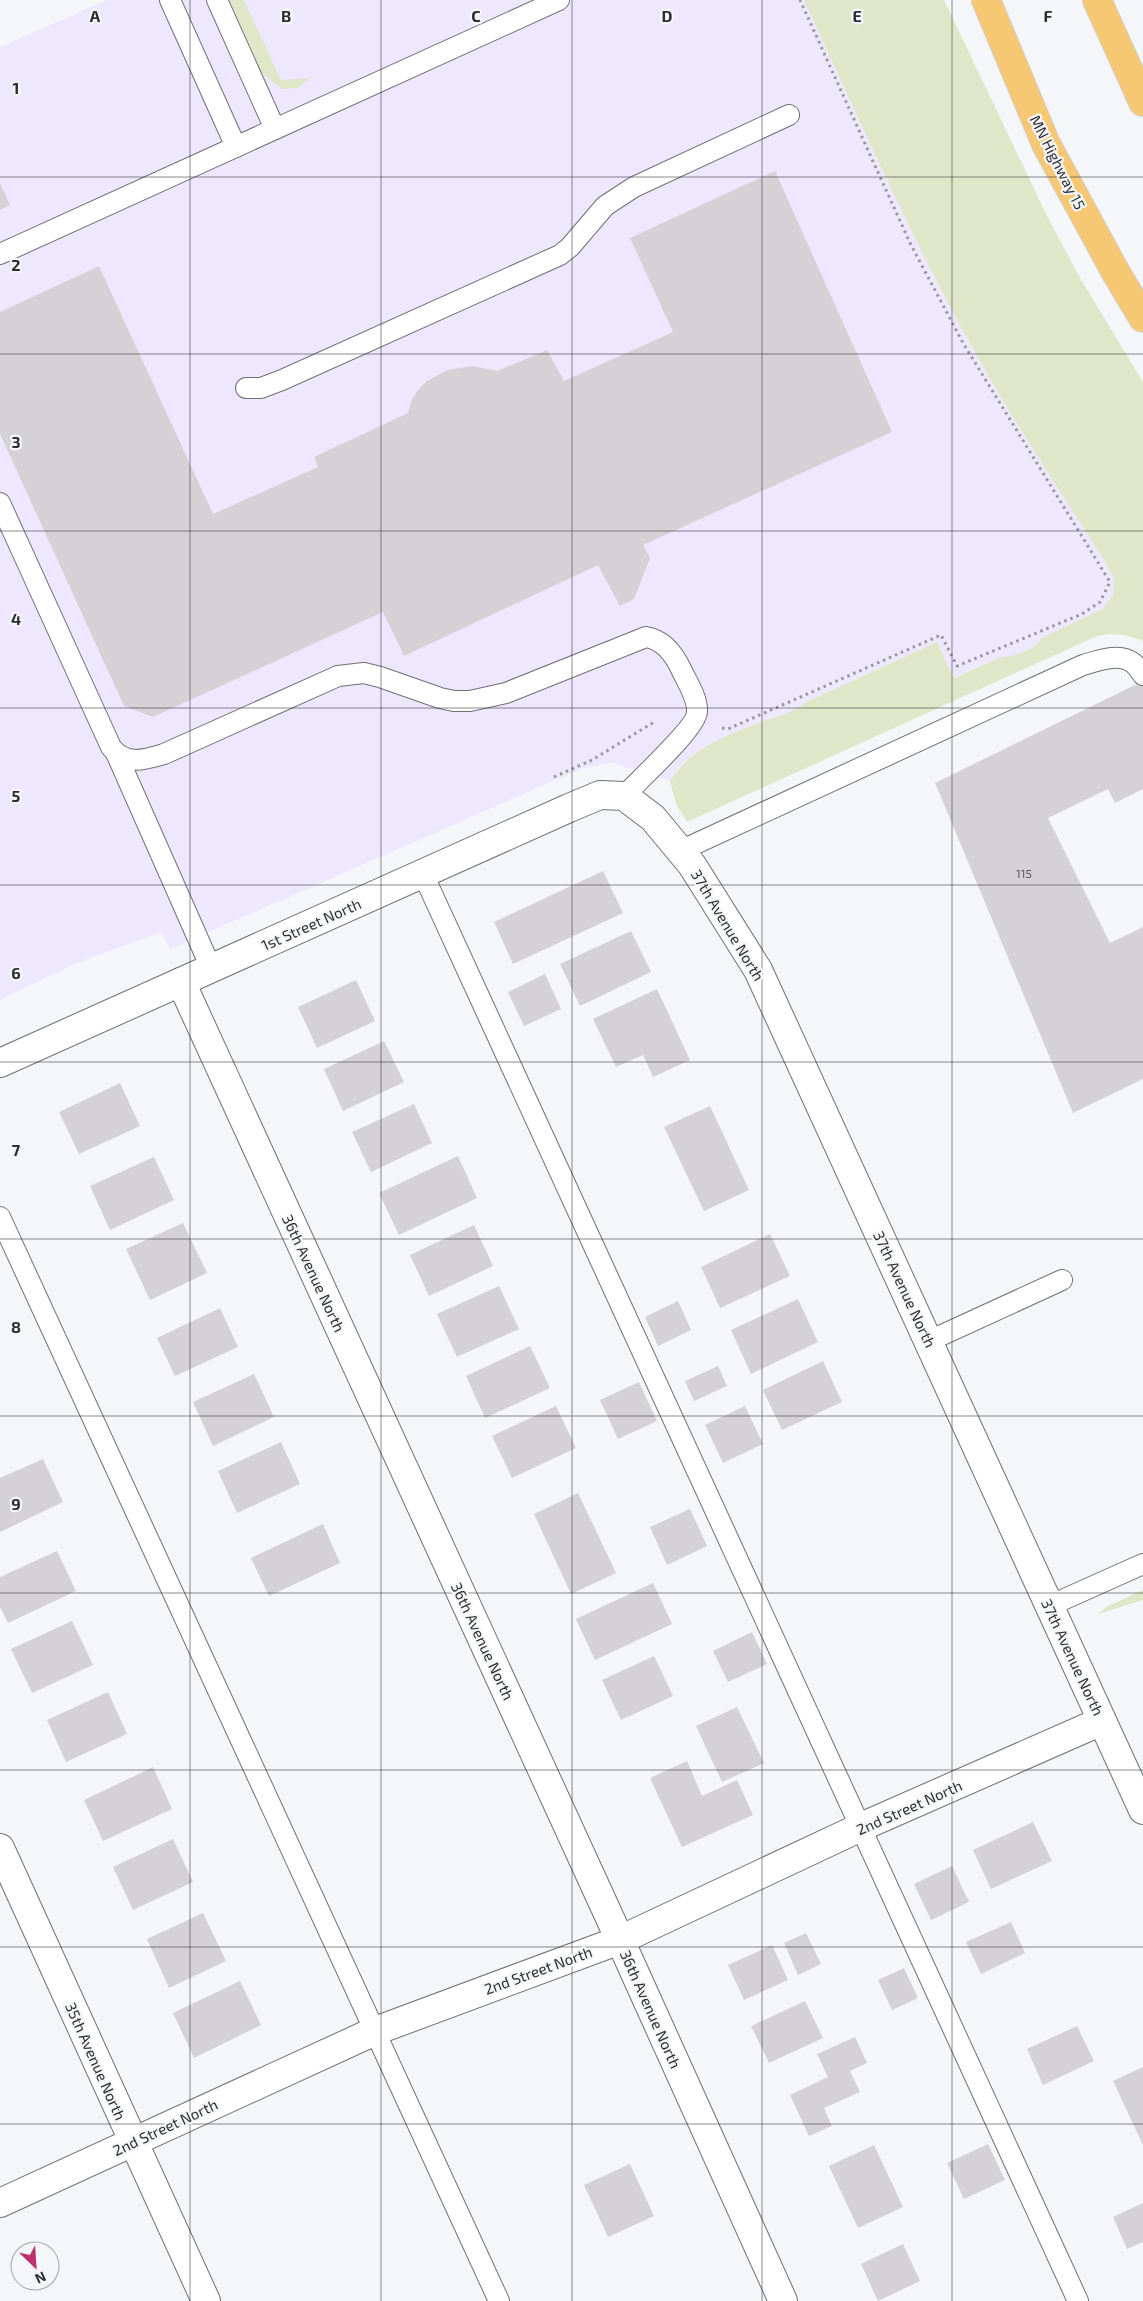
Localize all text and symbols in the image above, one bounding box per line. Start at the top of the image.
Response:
text: A [90,6,101,25]
text: B [281,6,291,25]
text: C [471,6,481,25]
text: D [662,6,673,25]
text: E [852,6,862,25]
text: F [1044,6,1053,25]
text: 1 [13,78,19,97]
street label: MN Highway 15 [1027,112,1089,212]
text: 2 [11,255,21,274]
text: 3 [11,432,21,451]
text: 4 [11,609,21,628]
text: 5 [12,786,21,805]
street label: 37th Avenue North [688,866,768,984]
house number: 115 [1016,866,1032,880]
street label: 1st Street North [258,894,364,954]
text: 6 [11,963,21,982]
text: 7 [12,1140,21,1159]
street label: 36th Avenue North [279,1211,349,1335]
street label: 37th Avenue North [870,1228,940,1350]
text: 8 [11,1317,21,1336]
text: 9 [11,1494,21,1513]
street label: 36th Avenue North [448,1579,518,1703]
street label: 37th Avenue North [1038,1596,1108,1718]
street label: 2nd Street North [853,1776,965,1838]
street label: 2nd Street North [482,1942,594,1998]
street label: 36th Avenue North [617,1947,685,2071]
street label: 35th Avenue North [62,1999,130,2123]
street label: 2nd Street North [110,2095,220,2159]
north arrow [10,2241,60,2291]
text: N [33,2268,49,2288]

